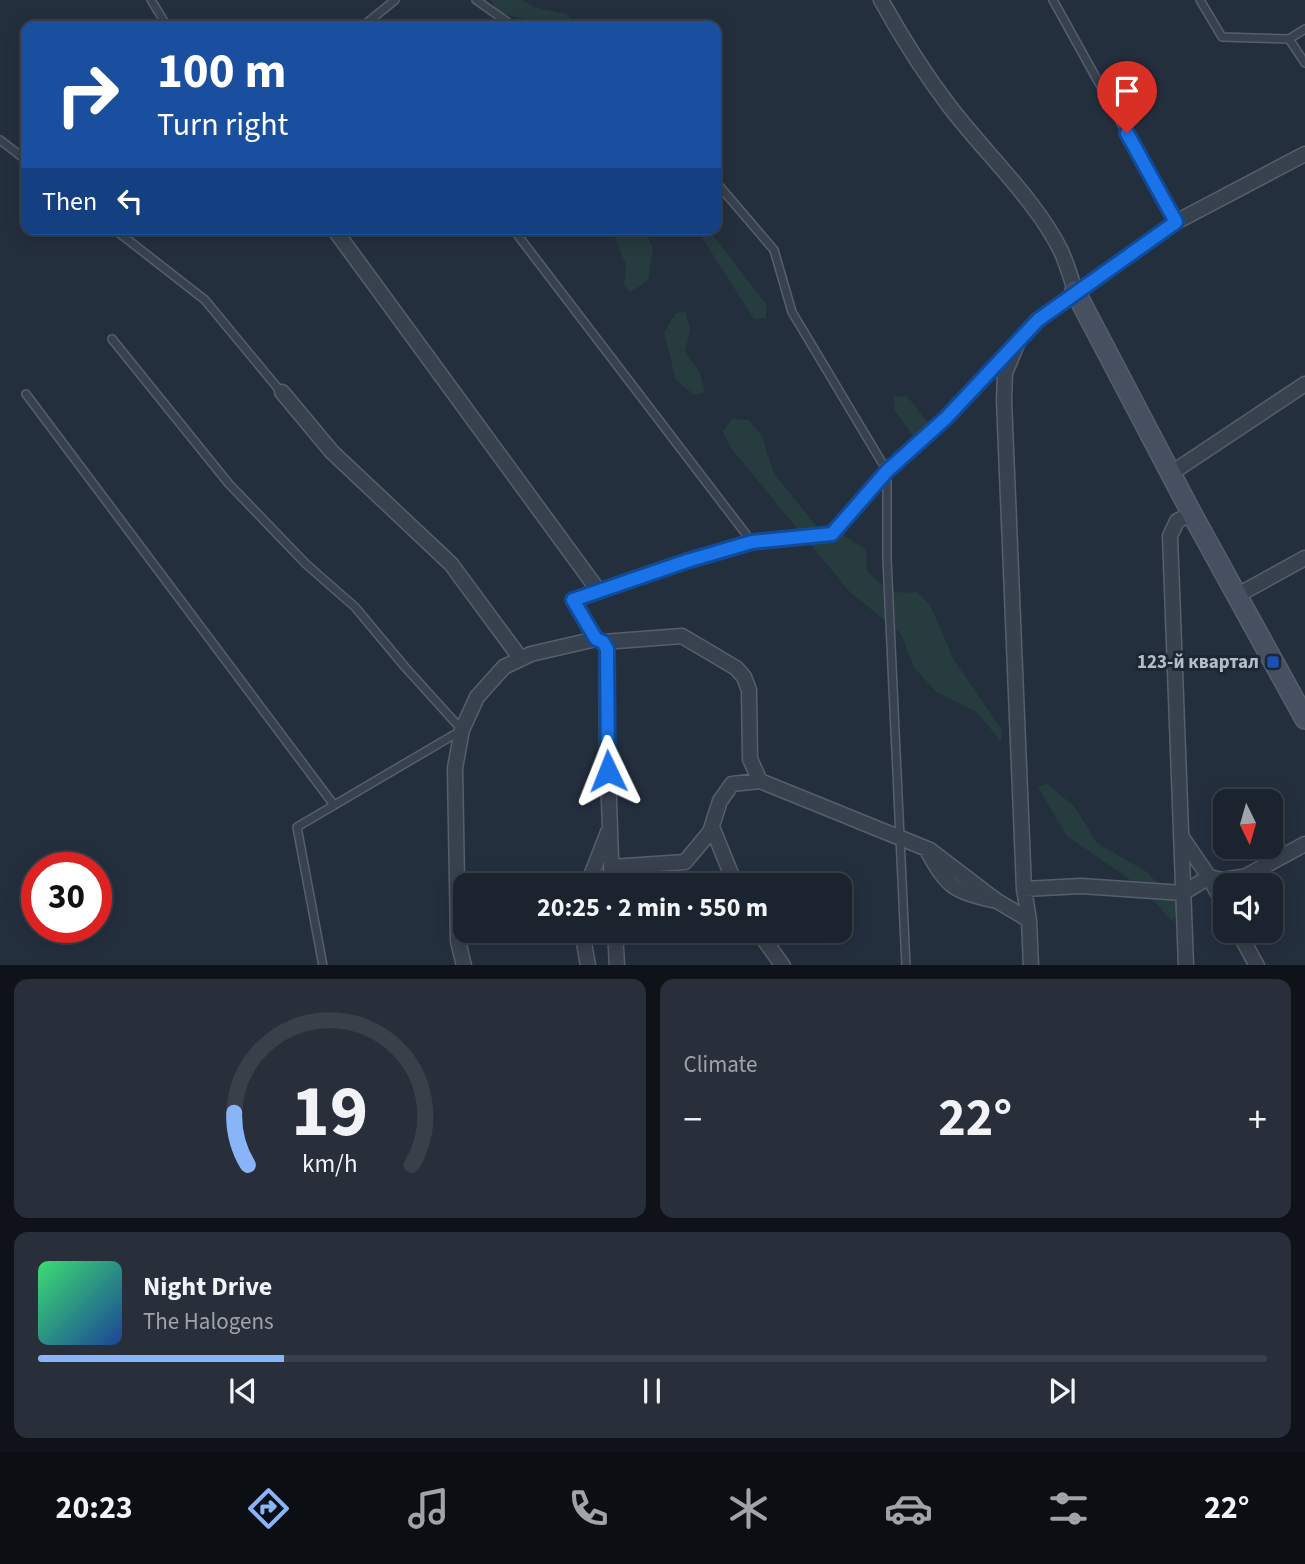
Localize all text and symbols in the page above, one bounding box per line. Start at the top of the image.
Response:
text: 100 m [157,37,286,107]
icon: right [42,49,133,140]
pin [1097,61,1157,133]
icon: arrive [1108,72,1146,110]
text: Turn right [157,102,288,148]
icon: left [111,182,149,220]
text: Then [42,183,97,220]
place label: 123-й квартал [1137,649,1259,676]
marker: 123-й квартал [1265,654,1281,670]
position arrow [571,734,645,808]
north arrow [1213,789,1283,859]
map controls [1213,789,1283,943]
speed limit sign: 30 [21,852,112,943]
button: sound [1213,873,1283,943]
text: 20:25 · 2 min · 550 m [537,889,768,926]
text: Climate [684,1048,757,1081]
text: 19 [291,1060,368,1164]
text: 22° [938,1082,1012,1156]
text: − [684,1093,702,1147]
text: + [1248,1093,1267,1147]
text: km/h [302,1145,358,1181]
text: Night Drive [143,1268,272,1305]
text: The Halogens [143,1305,274,1338]
icon: previous [224,1372,262,1410]
icon: pause [633,1372,671,1410]
icon: next [1043,1372,1081,1410]
icon: directions [244,1484,293,1533]
icon: music [404,1484,453,1533]
icon: phone [564,1484,613,1533]
icon: climate [724,1484,773,1533]
icon: car [884,1484,933,1533]
icon: filters [1044,1484,1093,1533]
text: 20:23 [56,1485,133,1531]
text: 22° [1204,1485,1249,1531]

